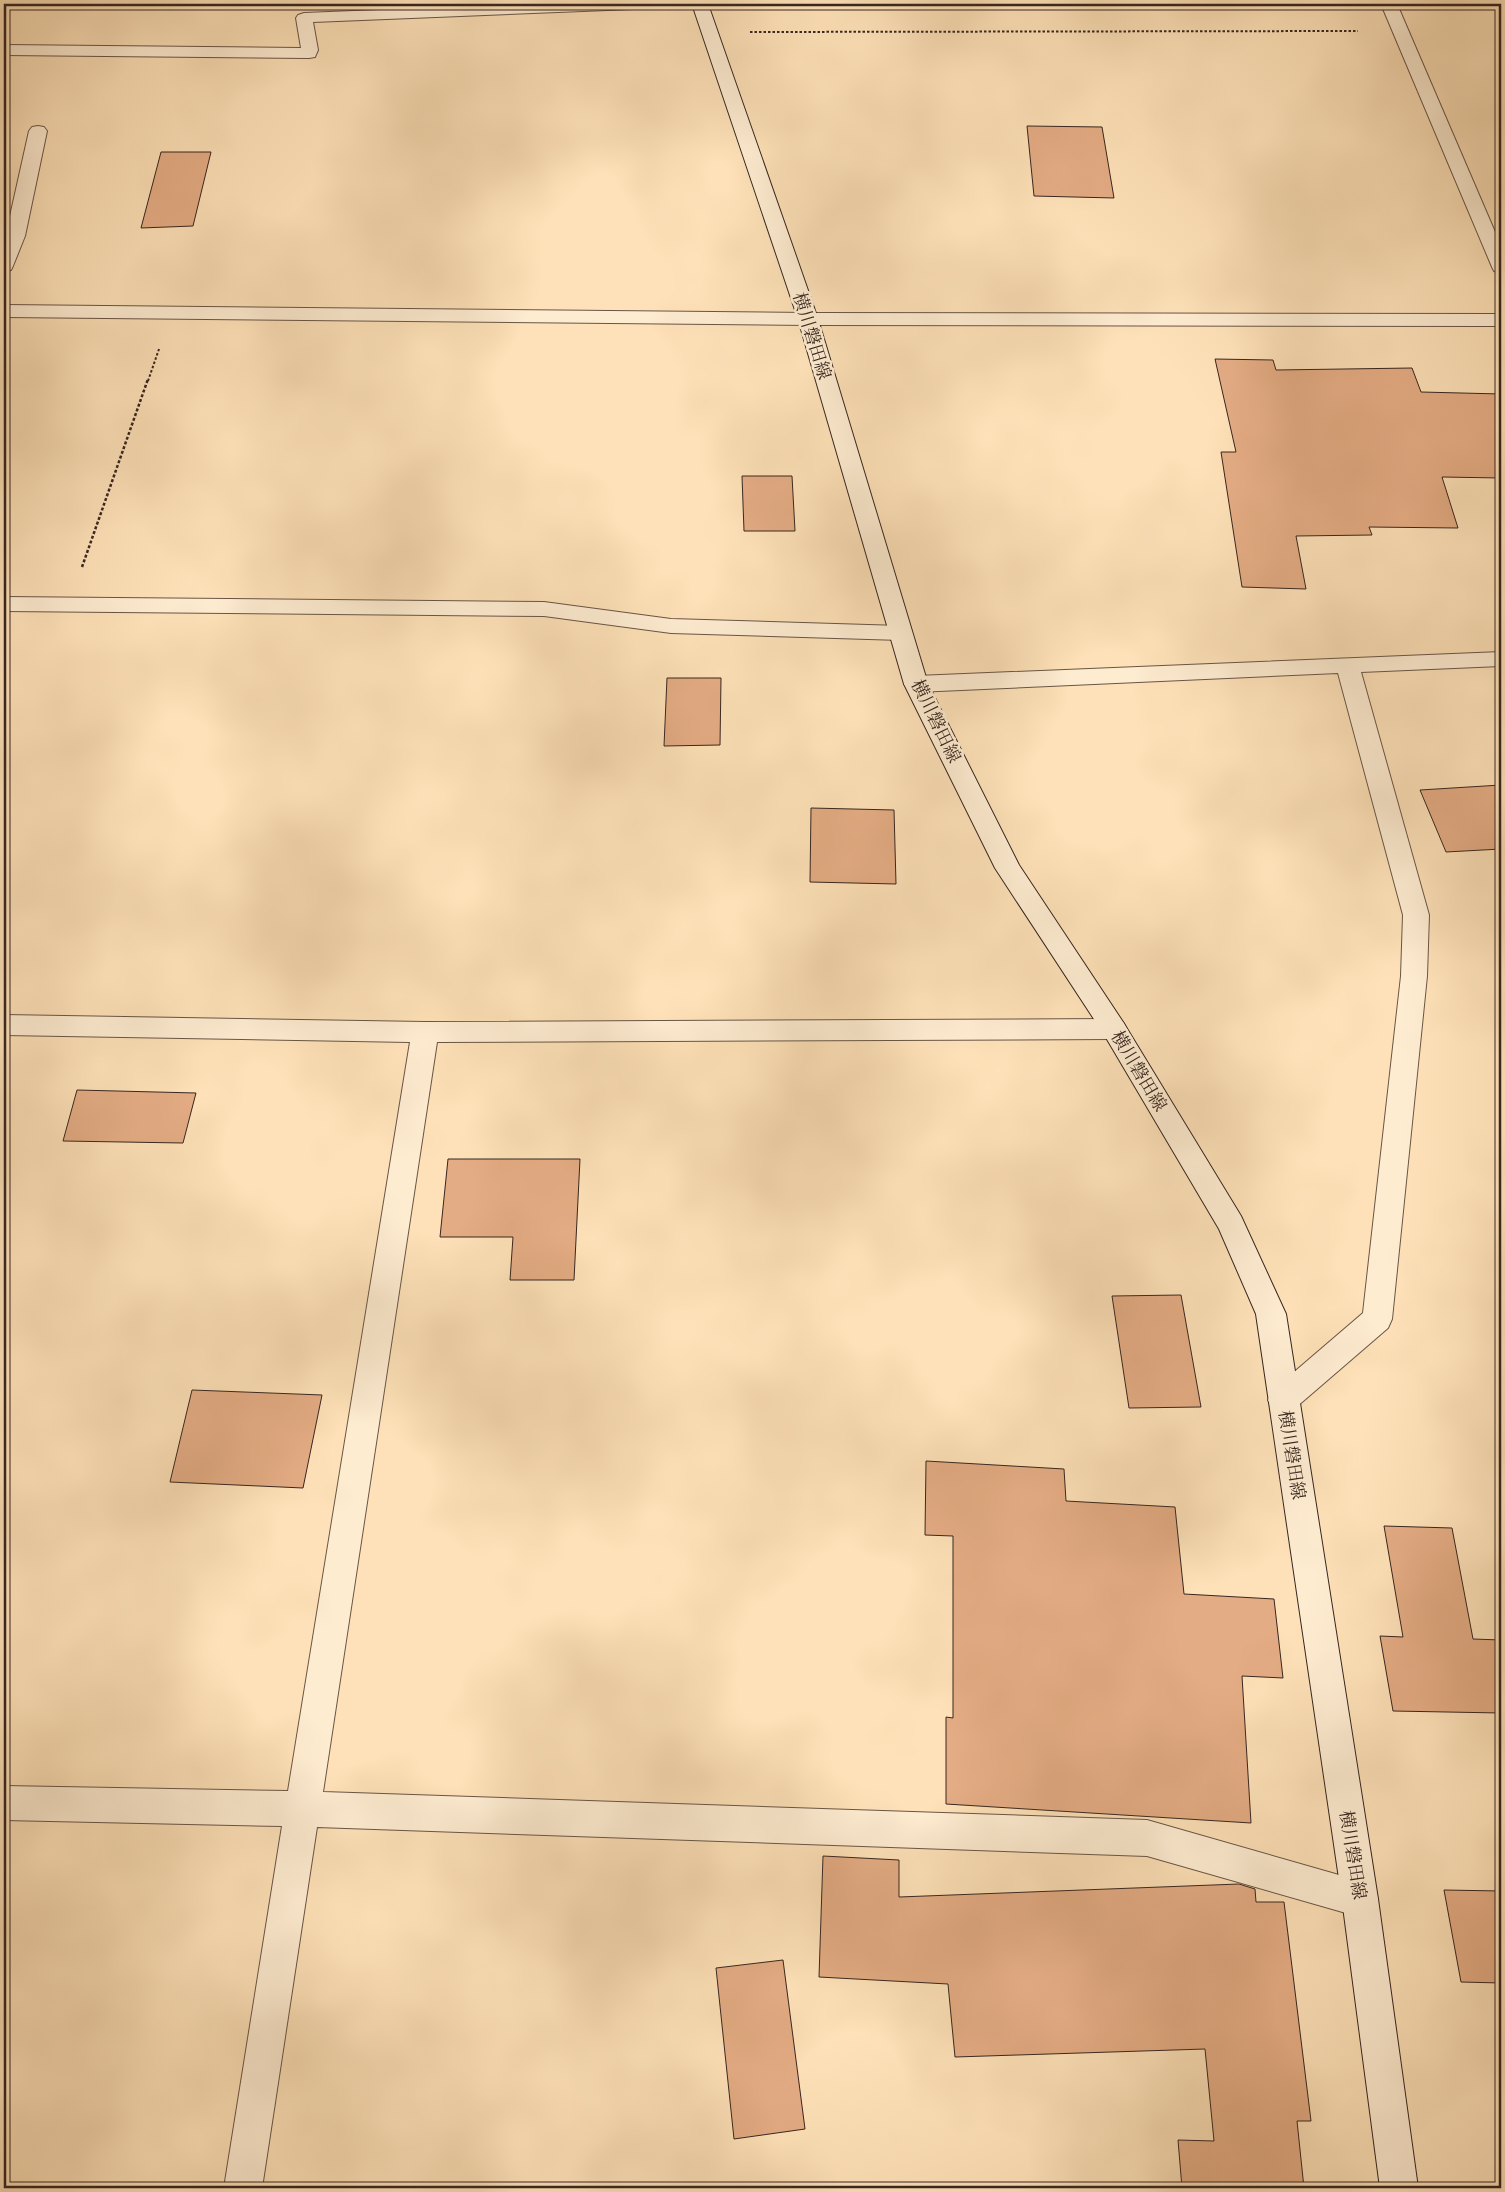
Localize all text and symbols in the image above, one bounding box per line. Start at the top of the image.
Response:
street label: 横川磐田線 [786,289,837,383]
street label: 横川磐田線 [905,675,967,767]
street label: 横川磐田線 [1105,1026,1172,1116]
street label: 横川磐田線 [1272,1409,1311,1501]
street label: 横川磐田線 [1333,1809,1372,1901]

